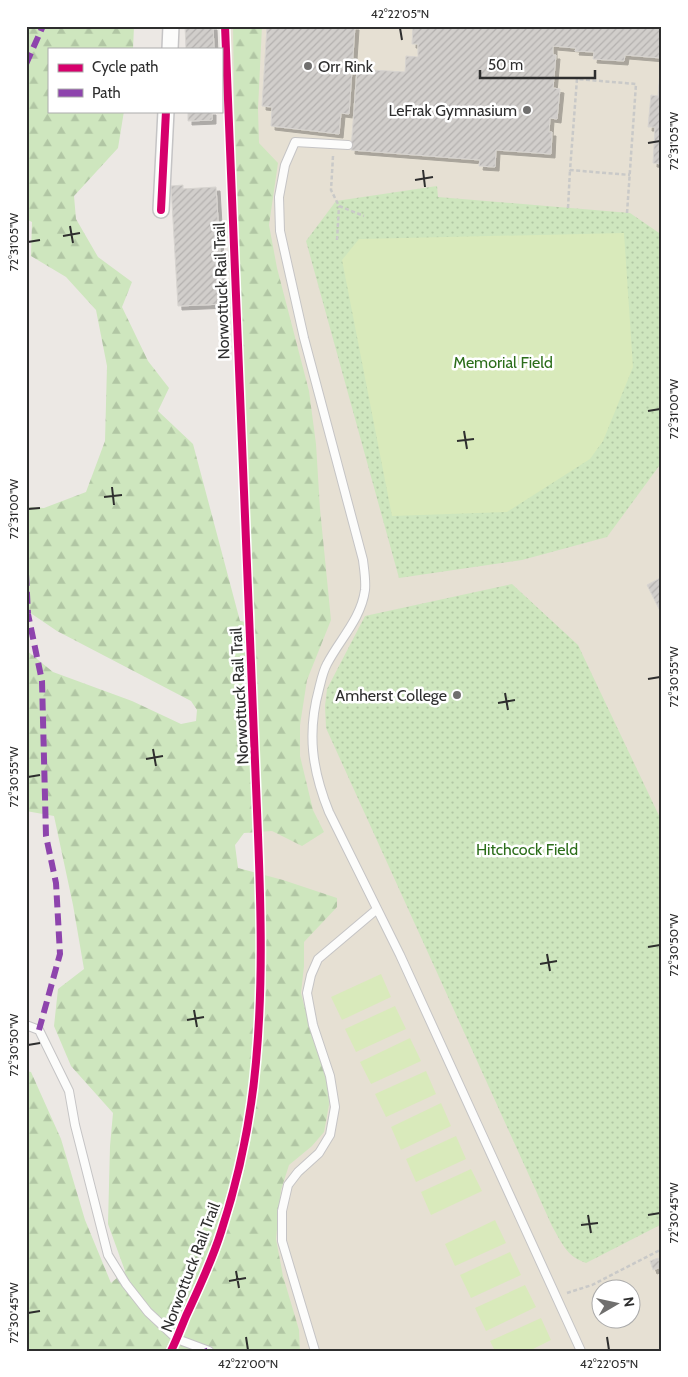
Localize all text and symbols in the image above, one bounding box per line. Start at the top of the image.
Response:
text: 42°22'05"N [371,6,429,21]
legend [48,48,222,112]
scale bar [480,48,596,80]
text: 50 m [488,56,523,74]
place label: Orr Rink [318,57,374,76]
text: Cycle path [92,58,158,76]
marker: Orr Rink [302,60,314,72]
text: Path [92,84,121,102]
place label: LeFrak Gymnasium [388,101,517,120]
marker: LeFrak Gymnasium [521,104,533,116]
text: 72°31'05"W [666,111,681,170]
text: 72°31'05"W [6,212,21,271]
street label: Norwottuck Rail Trail [210,222,233,360]
park label: Memorial Field [453,353,553,372]
text: 72°31'00"W [666,378,681,439]
text: 72°31'00"W [6,478,21,539]
street label: Norwottuck Rail Trail [226,627,253,765]
text: 72°30'55"W [666,646,681,707]
place label: Amherst College [335,686,447,705]
marker: Amherst College [451,689,463,701]
text: 72°30'55"W [6,746,21,807]
park label: Hitchcock Field [476,840,578,859]
text: 72°30'50"W [666,913,681,976]
text: 72°30'50"W [6,1013,21,1076]
text: 72°30'45"W [666,1182,681,1244]
street label: Norwottuck Rail Trail [157,1200,224,1335]
north arrow [590,1280,640,1330]
text: 72°30'45"W [6,1282,21,1344]
text: N [619,1296,639,1308]
text: 42°22'00"N [218,1356,278,1371]
text: 42°22'05"N [580,1356,638,1371]

